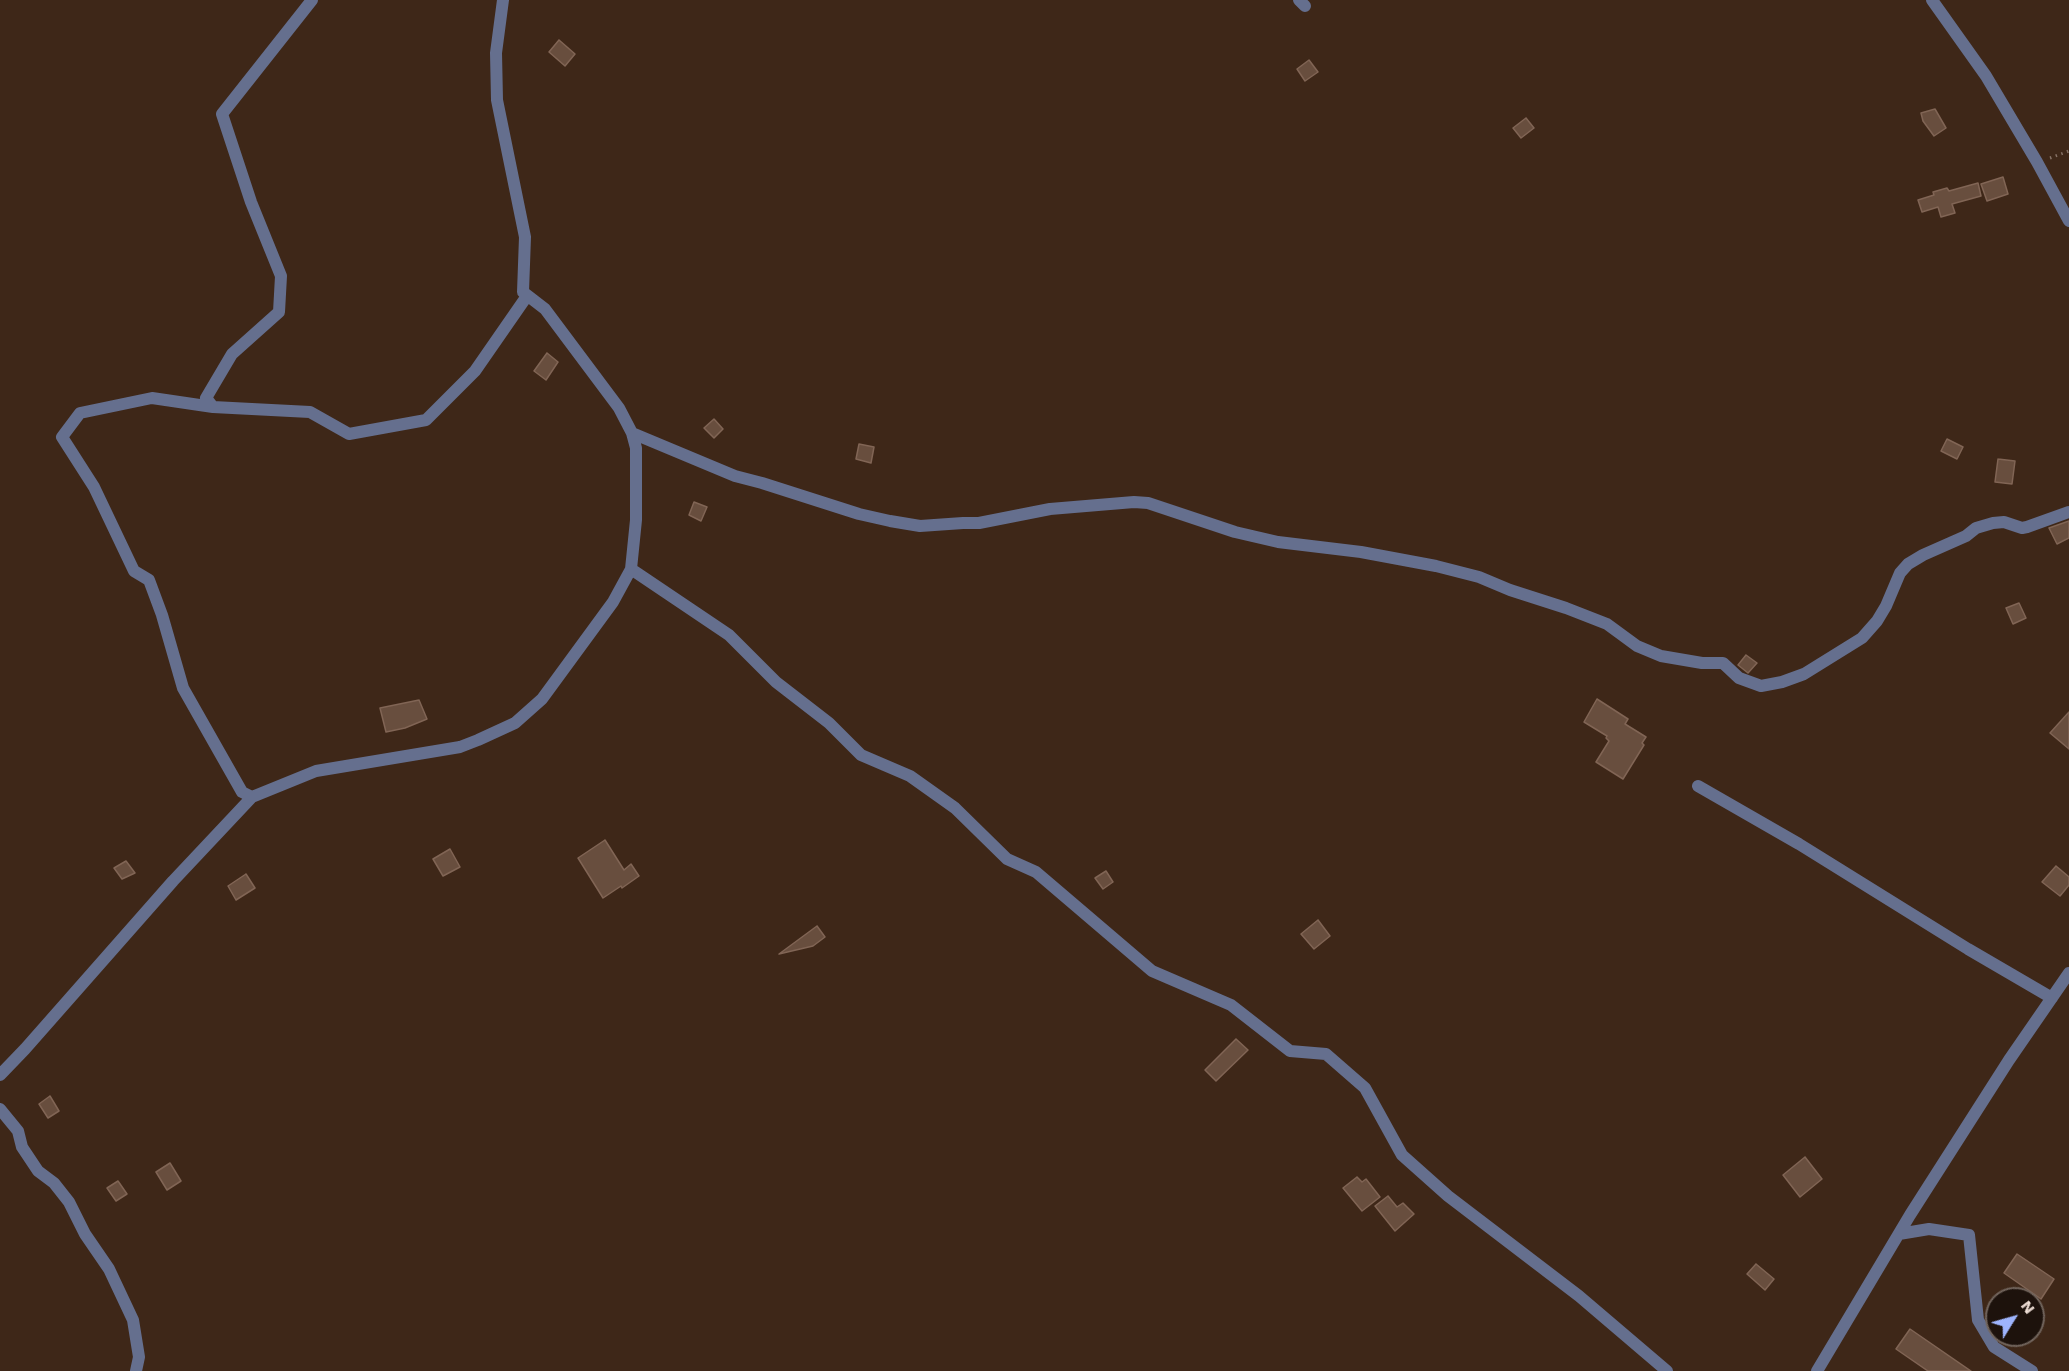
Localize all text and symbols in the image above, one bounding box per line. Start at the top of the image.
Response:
north arrow [1985,1287,2045,1347]
text: N [2017,1297,2039,1318]

